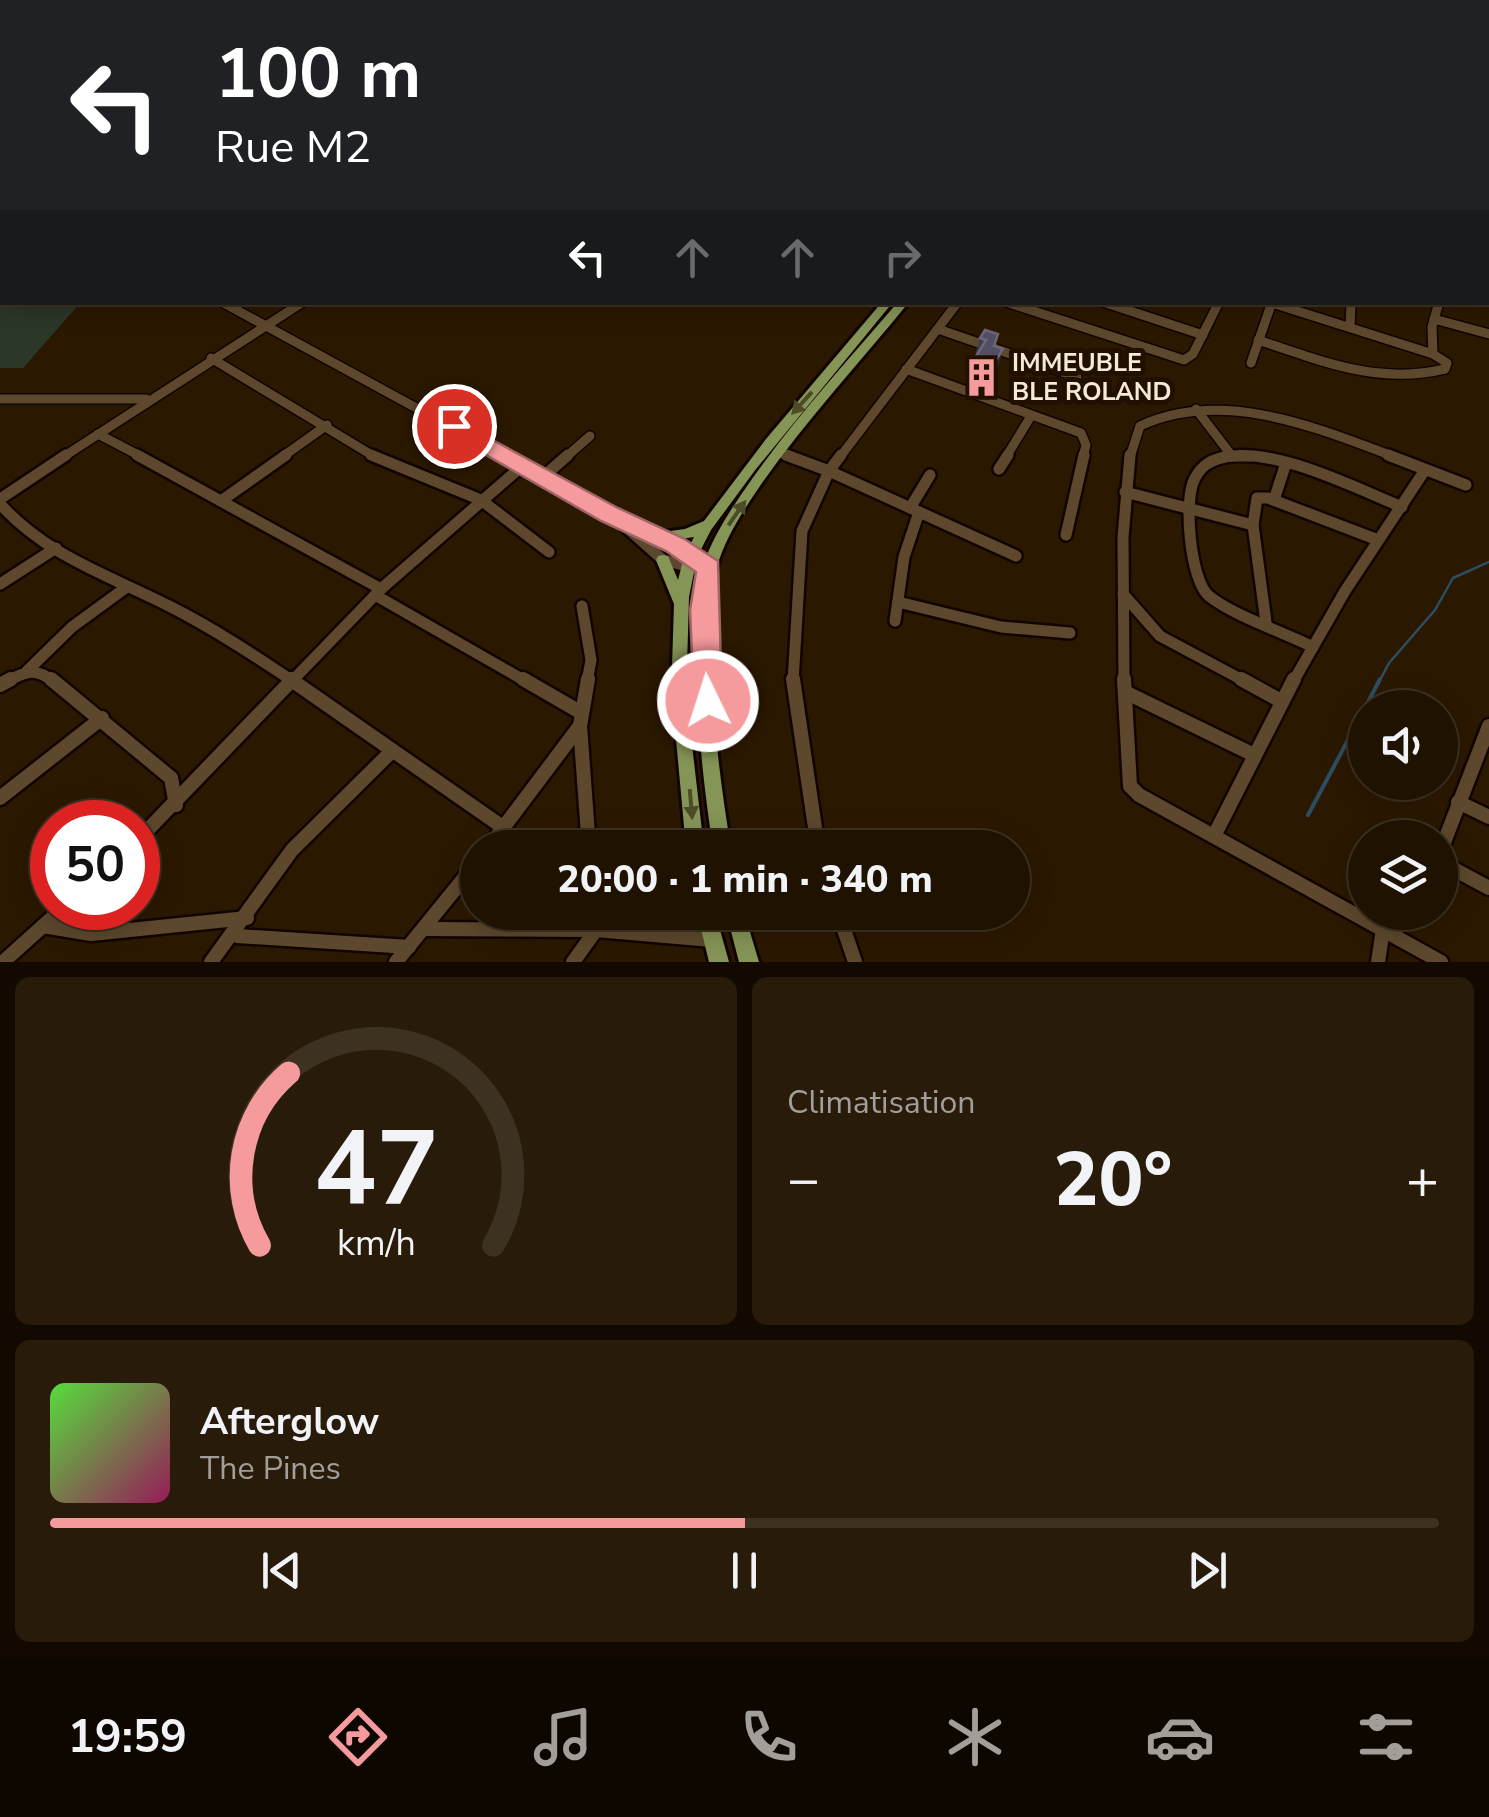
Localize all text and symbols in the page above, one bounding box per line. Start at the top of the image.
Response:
text: 100 m [215,26,421,122]
icon: left [50,40,180,170]
text: Rue M2 [215,117,371,178]
icon: left [560,230,615,285]
icon: ahead [665,230,720,285]
icon: ahead [770,230,825,285]
icon: right [875,230,930,285]
place label: IMMEUBLE BLE ROLAND [1012,346,1172,409]
building icon: IMMEUBLE BLE ROLAND [961,356,1003,398]
pin [412,384,497,469]
one-way arrow [791,390,813,415]
icon: arrive [427,399,482,454]
one-way arrow [726,500,746,527]
position arrow [656,649,760,753]
map controls [1348,690,1458,930]
button: sound [1348,690,1458,800]
one-way arrow [683,788,699,820]
speed limit sign: 50 [30,800,160,930]
button: layers [1348,820,1458,930]
text: 20:00 · 1 min · 340 m [557,854,933,905]
text: Climatisation [787,1081,975,1124]
text: 47 [314,1098,438,1240]
text: 20° [1054,1129,1172,1231]
text: − [787,1142,820,1217]
text: + [1406,1142,1439,1217]
text: km/h [337,1219,415,1268]
text: Afterglow [200,1396,379,1447]
text: The Pines [200,1447,341,1490]
icon: previous [254,1543,309,1598]
icon: pause [717,1543,772,1598]
icon: next [1180,1543,1235,1598]
icon: directions [323,1702,393,1772]
icon: music [528,1702,598,1772]
icon: phone [734,1702,804,1772]
icon: climate [940,1702,1010,1772]
icon: car [1145,1702,1215,1772]
icon: filters [1351,1702,1421,1772]
text: 19:59 [68,1707,187,1768]

